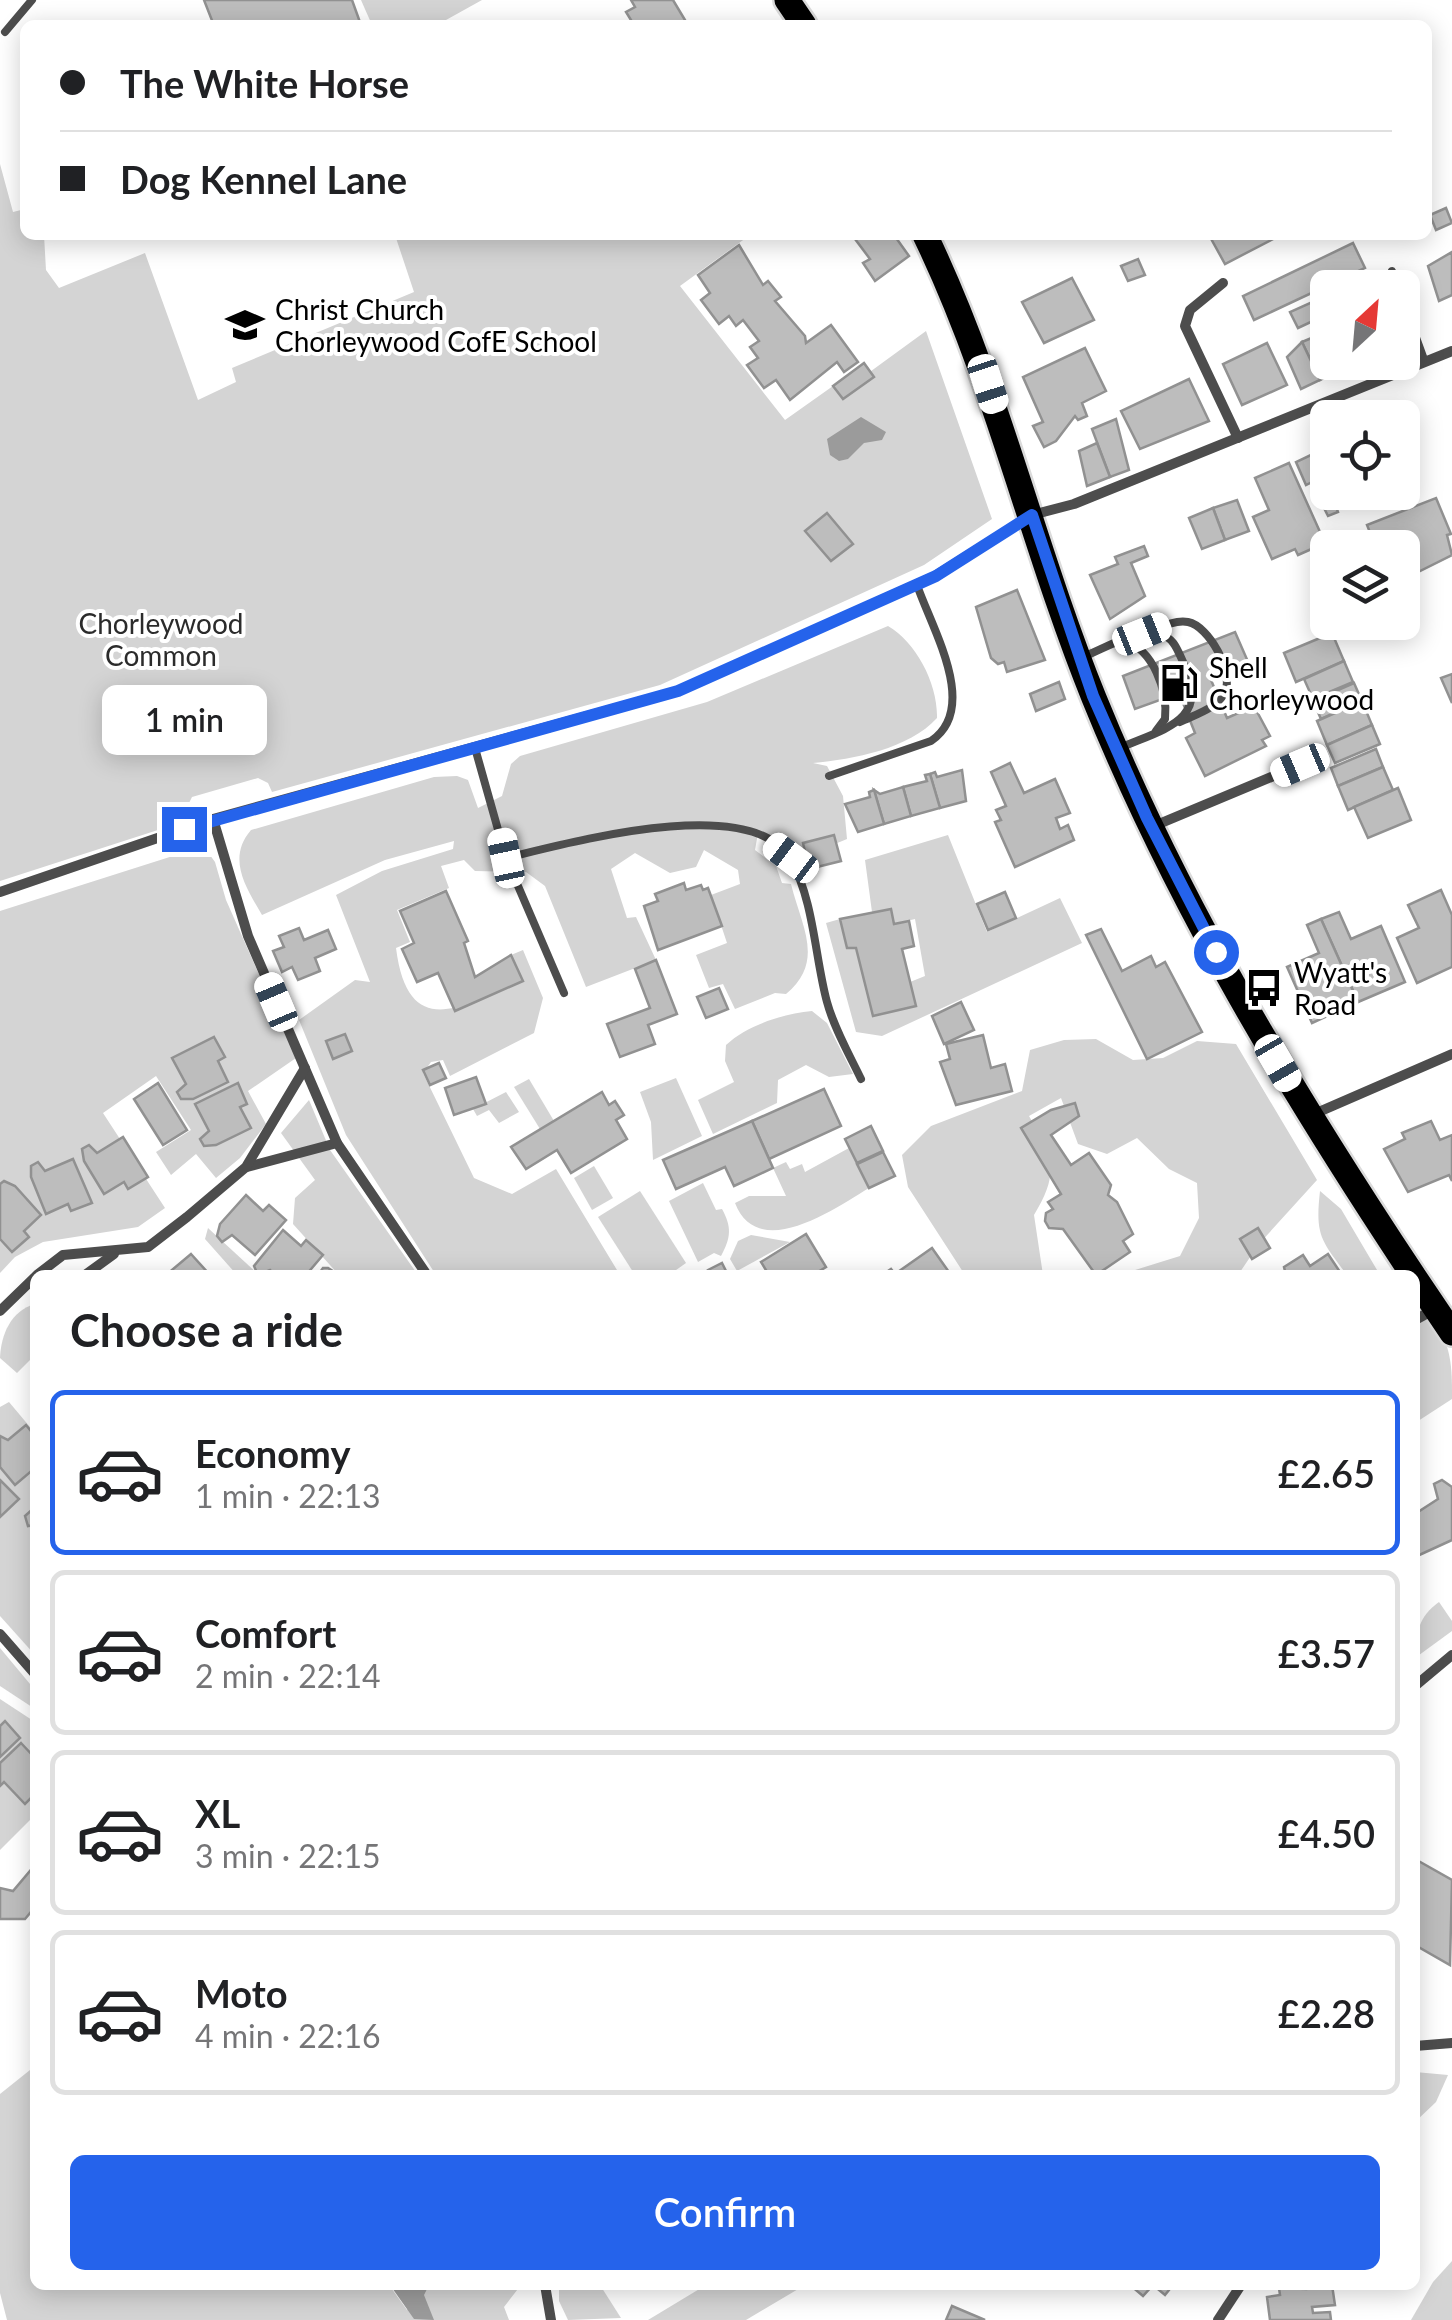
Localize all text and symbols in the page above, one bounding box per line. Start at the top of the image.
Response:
text: The White Horse [120,60,409,106]
text: Dog Kennel Lane [120,156,407,202]
north arrow [1310,270,1420,380]
map controls [1310,270,1420,640]
place label: Christ Church Chorleywood CofE School [275,292,597,358]
school or university icon: Christ Church Chorleywood CofE School [224,304,266,346]
car [964,351,1012,417]
button: locate [1310,400,1420,510]
button: layers [1310,530,1420,640]
park label: Chorleywood Common [78,606,244,672]
car [1109,609,1175,659]
place label: Shell Chorleywood [1209,650,1374,716]
fuel station icon: Shell Chorleywood [1158,662,1200,704]
callout: 1 min [101,684,266,754]
text: 1 min [145,700,224,739]
car [1267,739,1333,791]
route end [162,807,207,852]
car [485,826,527,890]
car [758,828,824,888]
route start [1194,930,1239,975]
place label: Wyatt's Road [1294,955,1387,1021]
bus stop icon: Wyatt's Road [1243,967,1285,1009]
car [250,969,302,1035]
car [1250,1030,1306,1096]
text: Choose a ride [70,1303,343,1357]
icon: car [75,1428,165,1518]
text: Economy [195,1430,350,1476]
text: £2.65 [1278,1450,1375,1496]
text: 1 min · 22:13 [195,1476,381,1515]
icon: car [75,1608,165,1698]
text: Comfort [195,1610,336,1656]
text: £3.57 [1278,1630,1375,1676]
text: 2 min · 22:14 [195,1656,381,1695]
icon: car [75,1788,165,1878]
text: XL [195,1790,240,1836]
text: £4.50 [1278,1810,1375,1856]
text: 3 min · 22:15 [195,1836,381,1875]
icon: car [75,1968,165,2058]
text: Moto [195,1970,288,2016]
text: £2.28 [1278,1990,1375,2036]
text: 4 min · 22:16 [195,2016,381,2055]
button: Confirm [70,2155,1380,2270]

